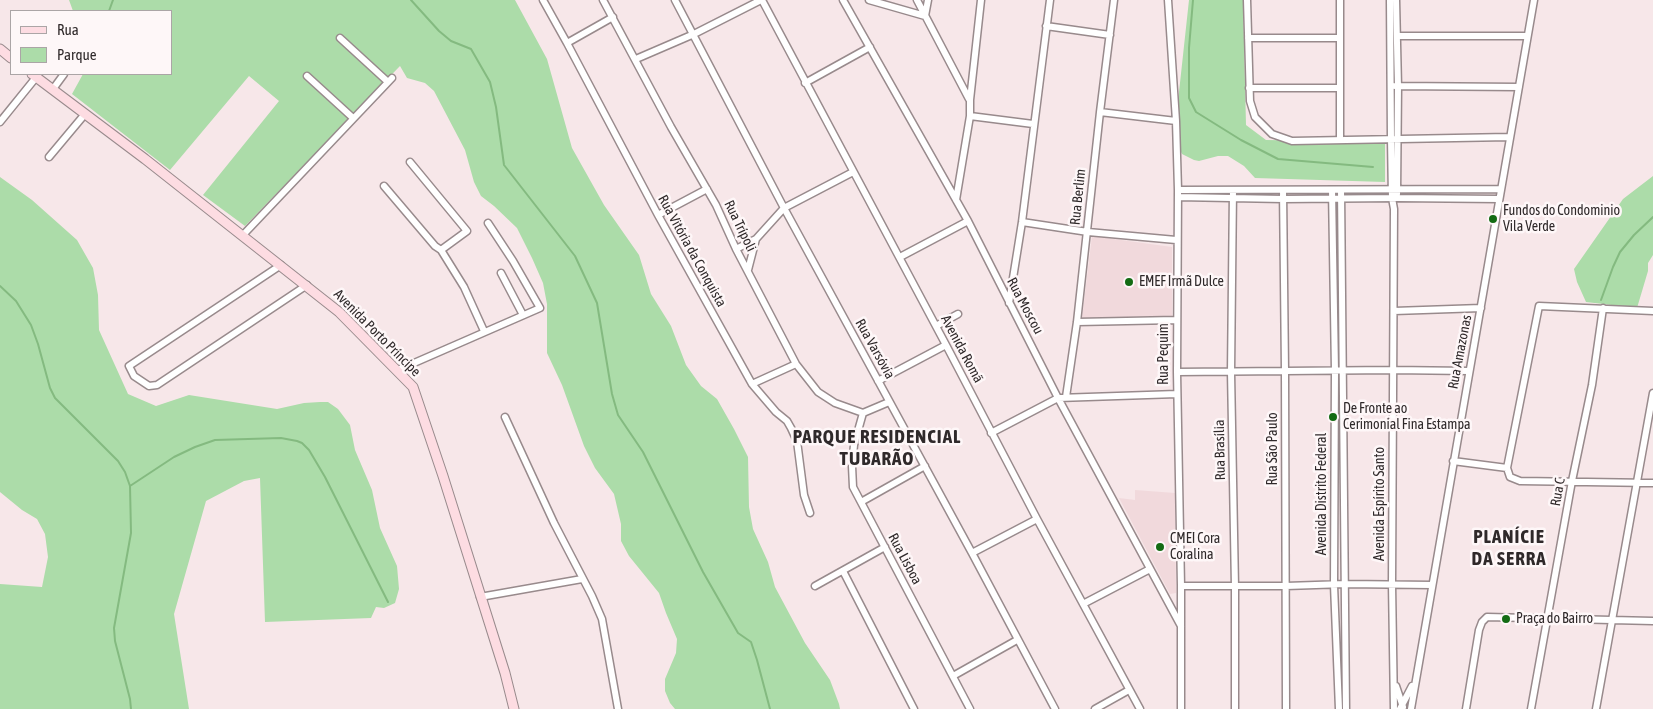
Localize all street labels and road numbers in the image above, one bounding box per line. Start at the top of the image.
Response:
street label: Rua Berlim [1067,168,1089,226]
street label: Rua Vitória da Conquista [654,192,730,310]
street label: Rua Trípoli [720,198,760,254]
street label: Rua Moscou [1003,275,1047,337]
street label: Avenida Porto Príncipe [330,286,424,380]
street label: Avenida Romã [937,312,987,386]
street label: Rua Amazonas [1445,313,1475,391]
street label: Rua Varsóvia [852,316,898,382]
street label: Rua Pequim [1156,323,1172,385]
street label: Rua São Paulo [1265,412,1281,486]
street label: Rua Brasília [1211,419,1229,481]
street label: Avenida Distrito Federal [1314,433,1330,555]
street label: Avenida Espírito Santo [1372,447,1388,561]
street label: Rua C [1547,477,1569,507]
street label: Rua Lisboa [885,531,925,587]

